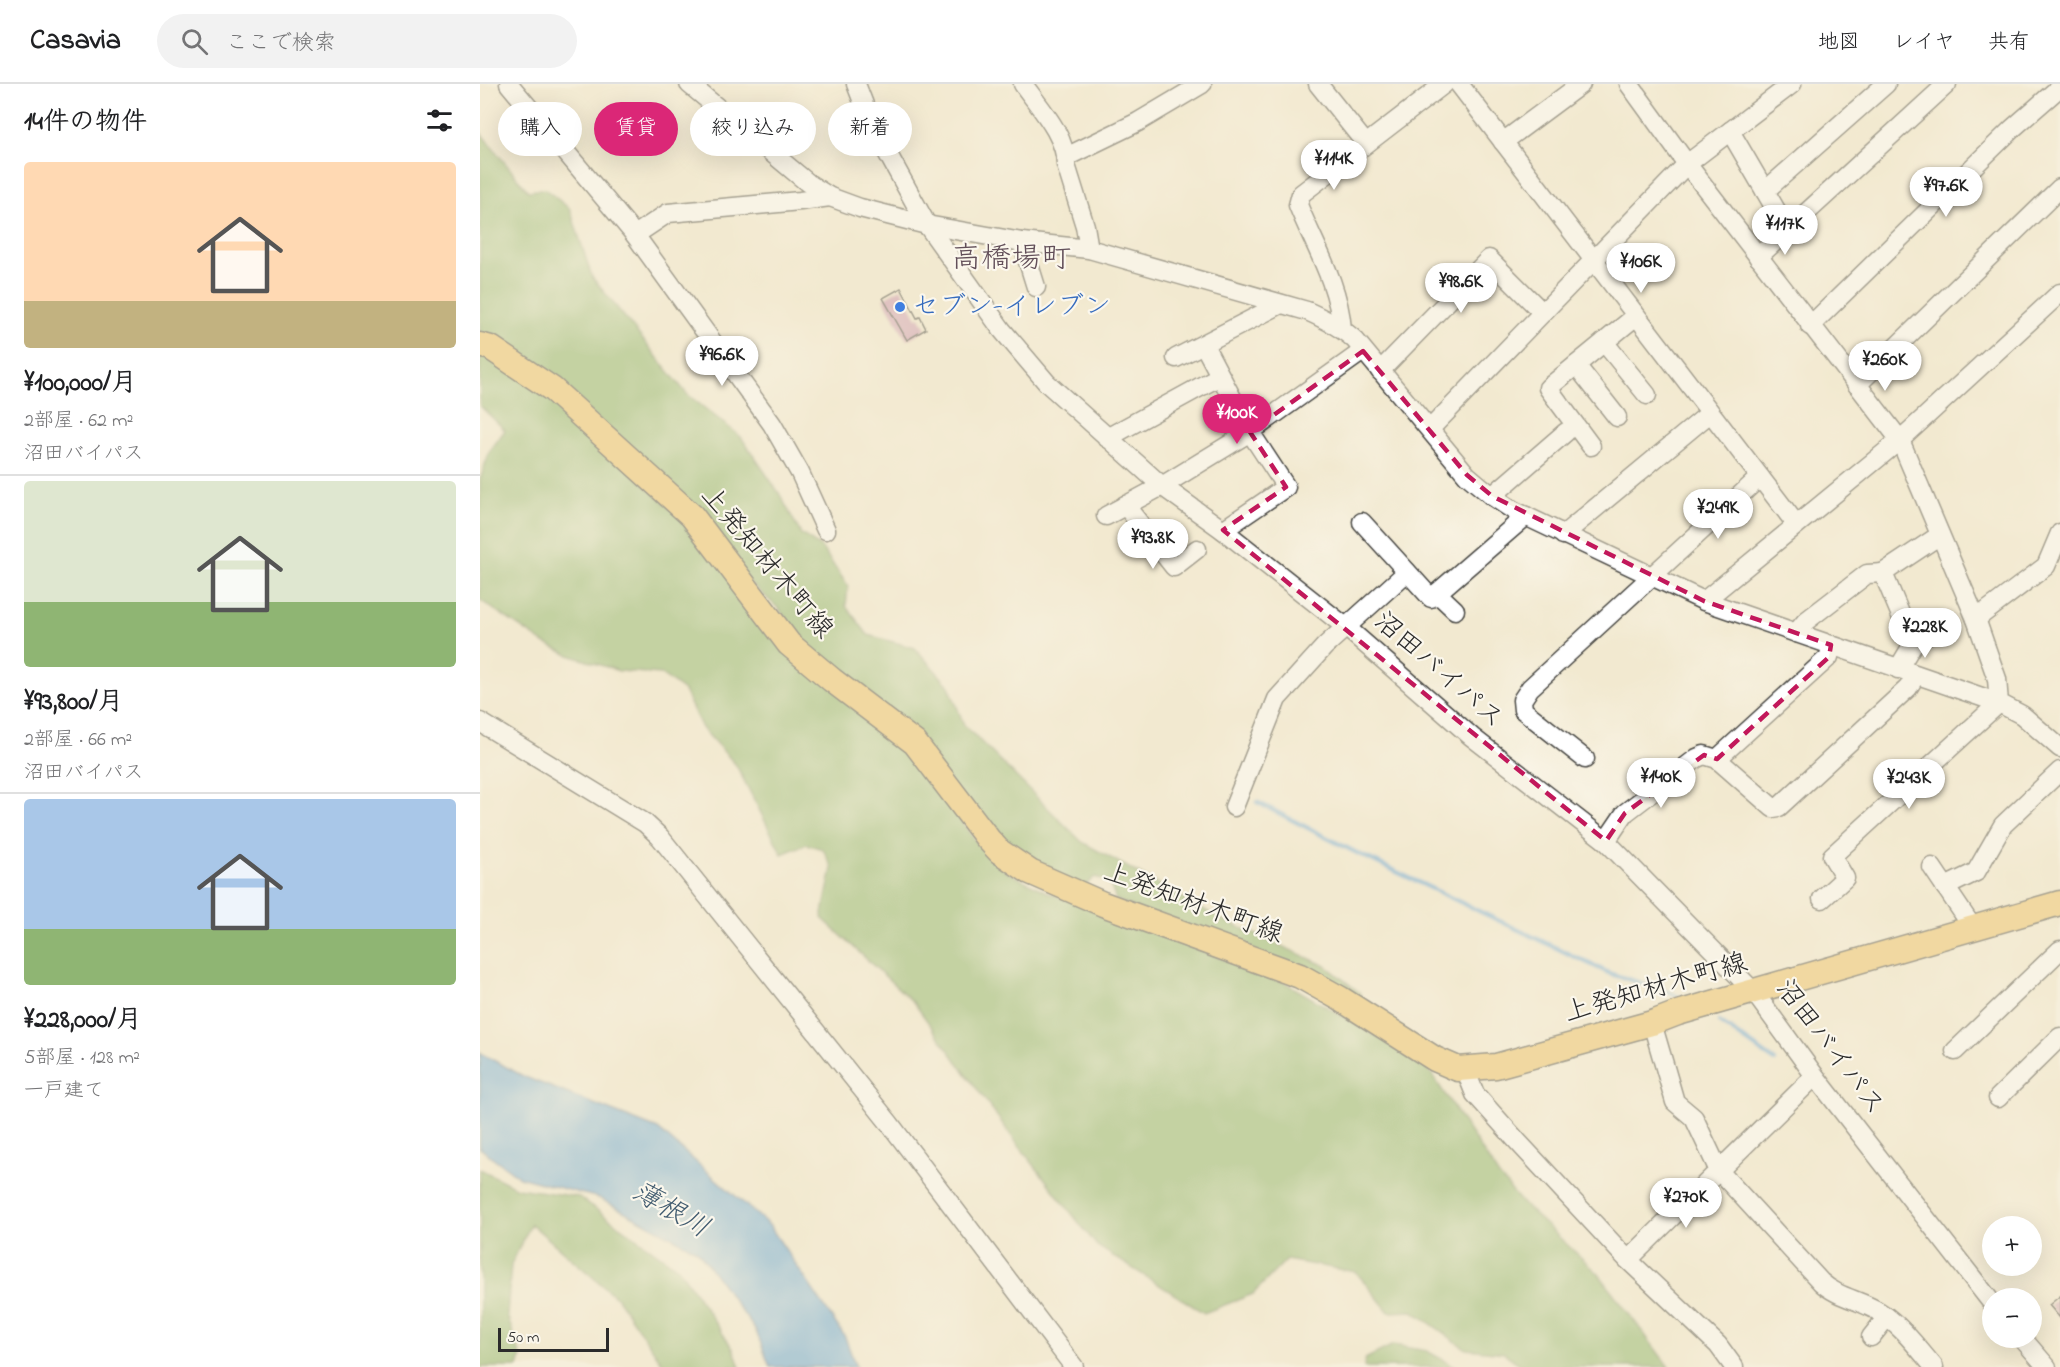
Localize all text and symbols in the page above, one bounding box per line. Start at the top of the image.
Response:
search box [157,14,577,68]
text: Casavia [30,21,121,62]
icon: search [178,25,211,58]
text: ここで検索 [226,28,336,60]
text: 地図 [1818,28,1860,58]
text: レイヤ [1893,28,1955,58]
text: 共有 [1988,28,2030,58]
chip: 購入 [498,102,582,156]
chip: 賃貸 [594,102,678,156]
chip: 絞り込み [690,102,816,156]
chip: 新着 [828,102,912,156]
text: 14件の物件 [24,104,147,142]
icon: filters [423,104,456,137]
pin: ¥114K [1292,140,1376,191]
text: ¥114K [1315,145,1353,174]
pin: ¥97.6K [1897,167,1995,218]
text: ¥97.6K [1924,172,1968,201]
icon: home [186,201,294,309]
pin: ¥117K [1743,205,1827,256]
text: ¥117K [1766,210,1804,239]
district label: 高橋場町 [951,238,1071,282]
pin: ¥106K [1599,243,1683,294]
text: ¥106K [1620,248,1662,277]
pin: ¥98.6K [1412,263,1510,314]
text: ¥98.6K [1439,268,1483,297]
place label: セブン-イレブン [912,288,1111,327]
marker: セブン-イレブン [893,300,907,314]
pin: ¥96.6K [673,336,771,387]
text: ¥96.6K [699,341,745,370]
pin: ¥260K [1843,341,1927,392]
text: ¥260K [1863,346,1907,375]
text: ¥100,000/月 [24,365,137,403]
pin: ¥100K [1195,394,1279,445]
text: ¥100K [1216,399,1258,428]
text: 2部屋 · 62 m² [24,407,133,436]
text: 沼田バイパス [24,440,144,469]
street label: 上発知材木町線 [690,478,842,648]
pin: ¥249K [1676,489,1760,540]
text: ¥249K [1697,494,1739,523]
pin: ¥93.8K [1104,519,1202,570]
icon: home [186,520,294,628]
text: ¥93.8K [1131,524,1175,553]
street label: 沼田バイパス [1364,603,1512,739]
pin: ¥228K [1883,608,1967,659]
text: ¥228K [1903,613,1947,642]
text: ¥93,800/月 [24,684,123,722]
text: 2部屋 · 66 m² [24,726,132,755]
pin: ¥140K [1619,758,1703,809]
text: 沼田バイパス [24,759,144,788]
pin: ¥243K [1867,759,1951,810]
text: ¥140K [1641,763,1681,792]
text: ¥243K [1887,764,1931,793]
icon: home [186,838,294,946]
street label: 上発知材木町線 [1098,853,1288,955]
street label: 上発知材木町線 [1560,944,1752,1034]
street label: 沼田バイパス [1765,972,1893,1124]
text: ¥228,000/月 [24,1002,142,1040]
text: 5部屋 · 128 m² [24,1044,140,1073]
text: 一戸建て [24,1077,104,1106]
water label: 薄根川 [623,1172,717,1250]
pin: ¥270K [1644,1178,1728,1229]
text: ¥270K [1664,1183,1708,1212]
map controls [1982,1216,2042,1348]
button: + [1982,1216,2042,1276]
button: − [1982,1288,2042,1348]
scale bar [498,1325,609,1352]
text: 50 m [507,1326,539,1350]

